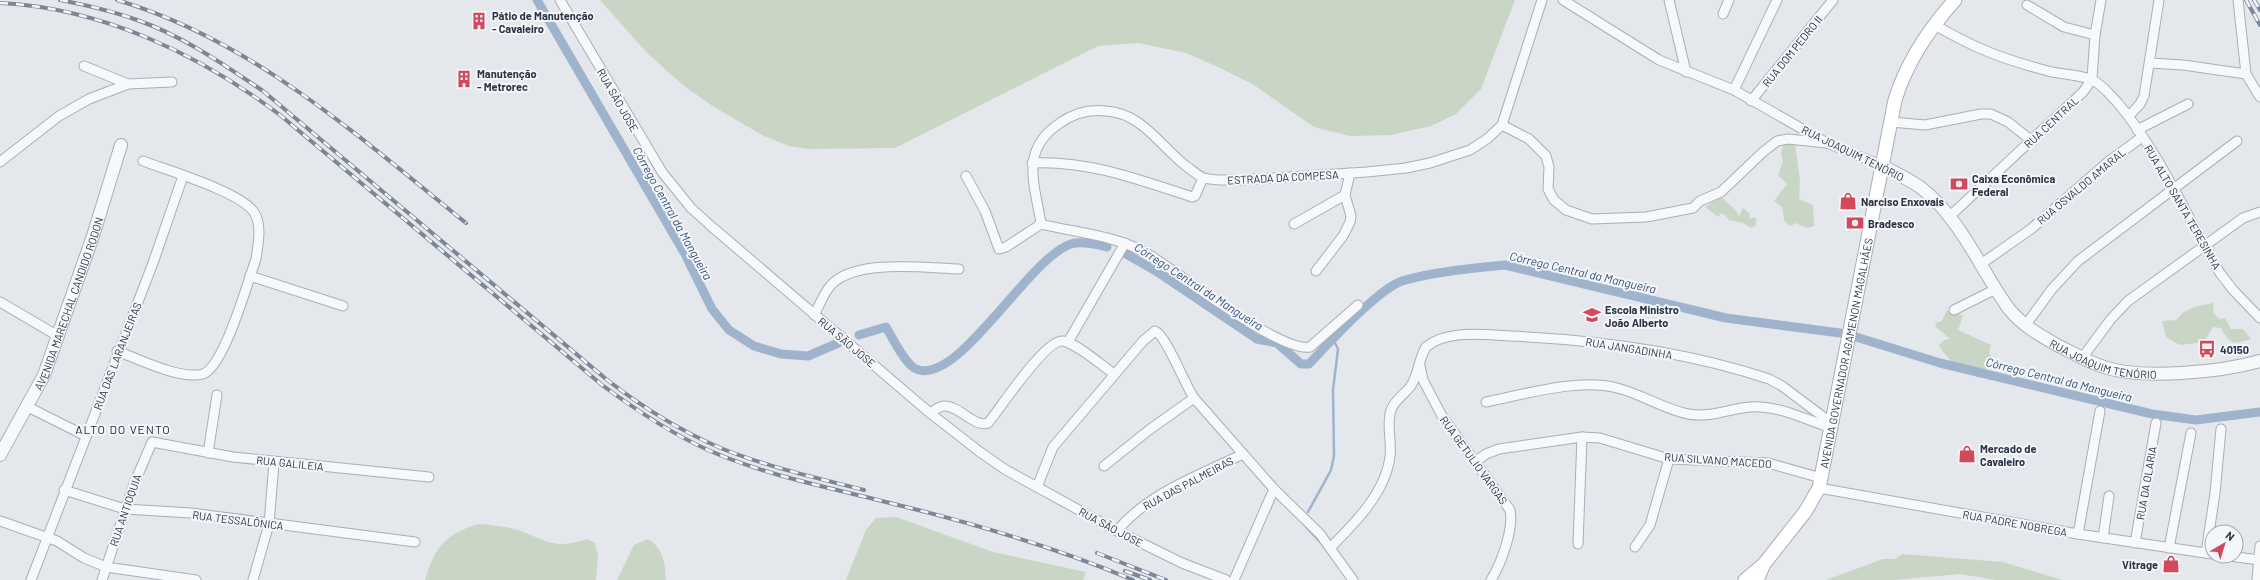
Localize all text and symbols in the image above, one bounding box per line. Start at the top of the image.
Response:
place label: Pátio de Manutenção - Cavaleiro [492,9,594,35]
building icon: Pátio de Manutenção - Cavaleiro [469,11,489,31]
street label: RUA DOM PEDRO II [1759,13,1825,89]
street label: RUA SÃO JOSE [595,66,641,134]
place label: Manutenção - Metrorec [477,67,537,93]
building icon: Manutenção - Metrorec [454,69,474,89]
street label: RUA CENTRAL [2021,93,2081,151]
street label: RUA JOAQUIM TENÓRIO [1800,123,1906,184]
street label: RUA ALTO SANTA TERESINHA [2142,143,2224,272]
water label: Córrego Central da Mangueira [630,144,716,282]
street label: RUA OSVALDO AMARAL [2034,145,2128,227]
street label: ESTRADA DA COMPESA [1227,168,1339,186]
place label: Caixa Econômica Federal [1972,172,2055,198]
bank icon: Caixa Econômica Federal [1949,174,1969,194]
shop icon: Narciso Enxovais [1838,191,1858,211]
place label: Narciso Enxovais [1861,195,1945,208]
bank icon: Bradesco [1845,213,1865,233]
street label: AVENIDA MARECHAL CANDIDO RODON [31,215,105,392]
place label: Bradesco [1868,217,1914,230]
street label: AVENIDA GOVERNADOR AGAMENON MAGALHÃES [1817,237,1874,469]
water label: Córrego Central da Mangueira [1132,239,1266,333]
water label: Córrego Central da Mangueira [1508,248,1658,296]
street label: RUA DAS LARANJEIRAS [90,300,144,412]
place label: Escola Ministro João Alberto [1605,303,1679,329]
school or university icon: Escola Ministro João Alberto [1582,305,1602,325]
street label: RUA SÃO JOSE [816,314,879,370]
street label: RUA JANGADINHA [1585,335,1674,361]
street label: RUA JOAQUIM TENÓRIO [2048,336,2157,380]
bus stop icon: 40150 [2197,339,2217,359]
place label: 40150 [2220,343,2249,356]
water label: Córrego Central da Mangueira [1984,354,2134,404]
street label: RUA GETULIO VARGAS [1438,413,1510,507]
district label: ALTO DO VENTO [75,422,171,436]
place label: Mercado de Cavaleiro [1980,442,2036,468]
shop icon: Mercado de Cavaleiro [1957,444,1977,464]
street label: RUA DA OLARIA [2133,445,2159,521]
street label: RUA SILVANO MACEDO [1664,450,1772,470]
street label: RUA GALILEIA [256,453,325,473]
street label: RUA DAS PALMEIRAS [1141,454,1235,512]
street label: RUA ANTIOQUIA [107,472,144,548]
street label: RUA SÃO JOSE [1077,505,1146,550]
street label: RUA PADRE NOBREGA [1962,507,2069,539]
street label: RUA TESSALÔNICA [192,508,285,532]
north arrow [2204,524,2244,564]
text: N [2224,528,2237,543]
shop icon: Vitrage [2161,554,2181,574]
place label: Vitrage [2122,558,2158,571]

